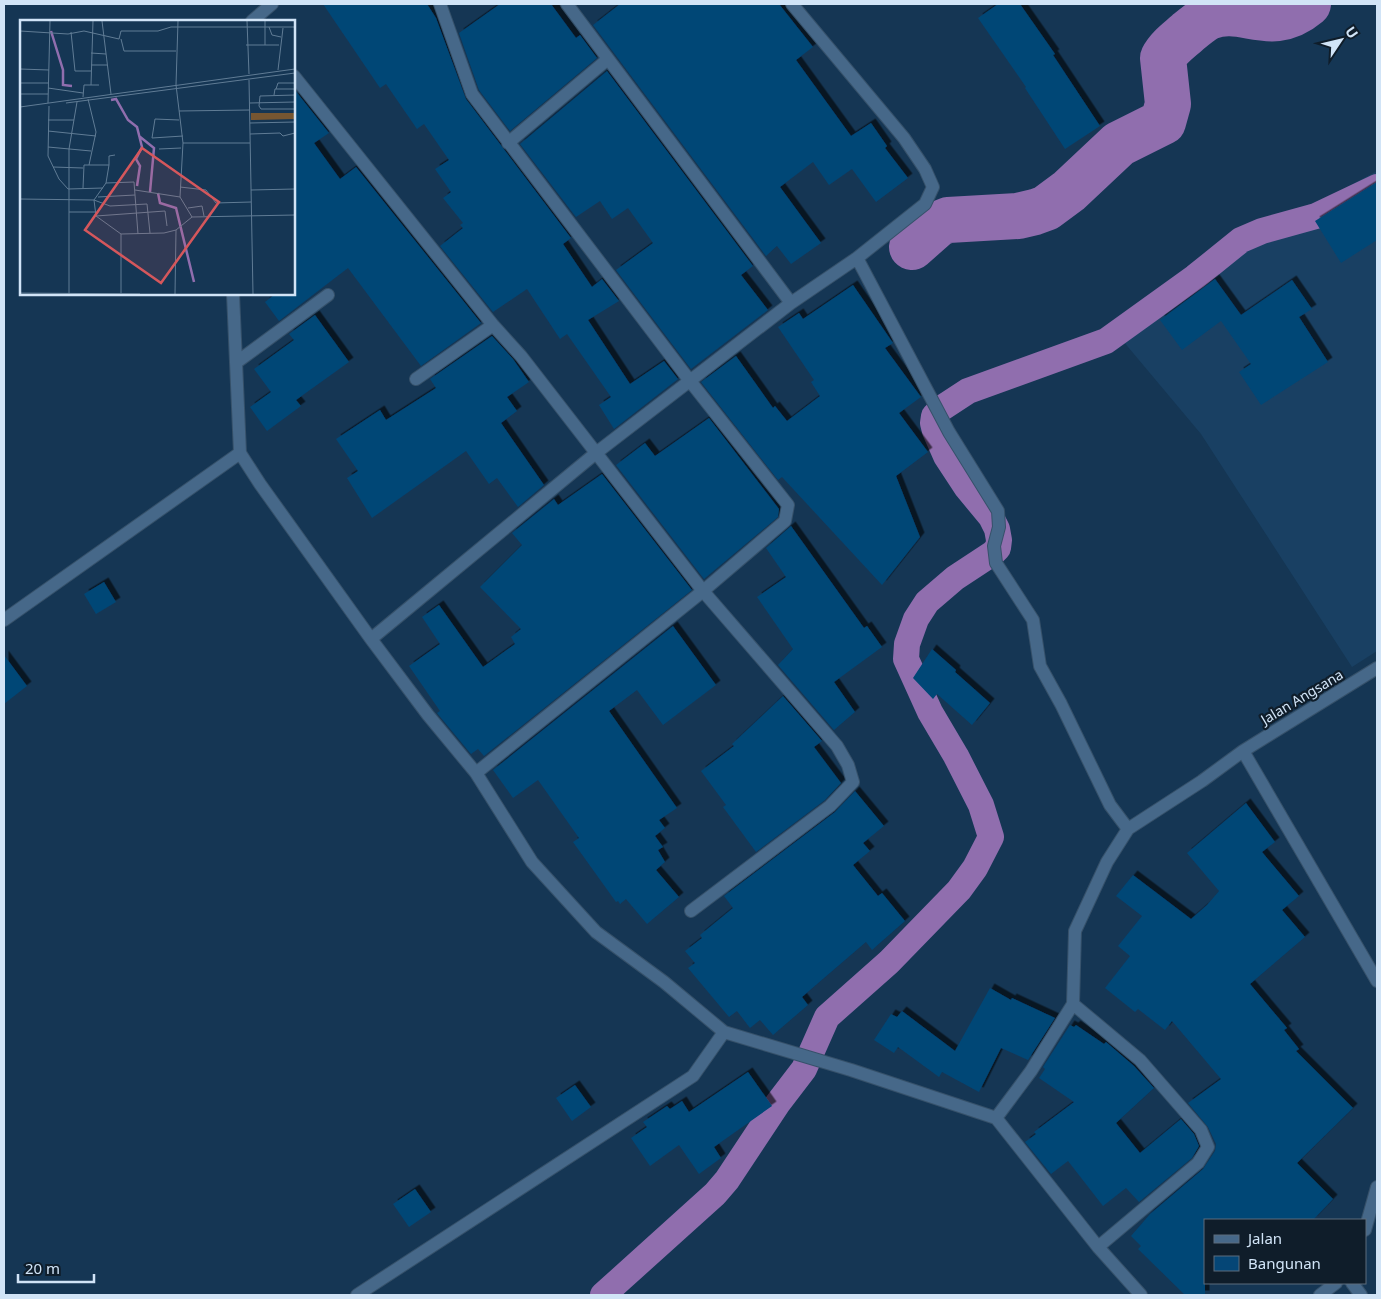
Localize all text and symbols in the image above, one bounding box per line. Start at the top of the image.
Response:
north arrow [1316,15,1366,65]
inset map [20,20,295,295]
text: U [1341,22,1363,42]
street label: Jalan Angsana [1255,665,1346,730]
legend [1204,1219,1366,1284]
text: Jalan [1246,1228,1282,1248]
scale bar [18,1252,94,1284]
text: Bangunan [1248,1253,1321,1273]
text: 20 m [25,1258,60,1278]

